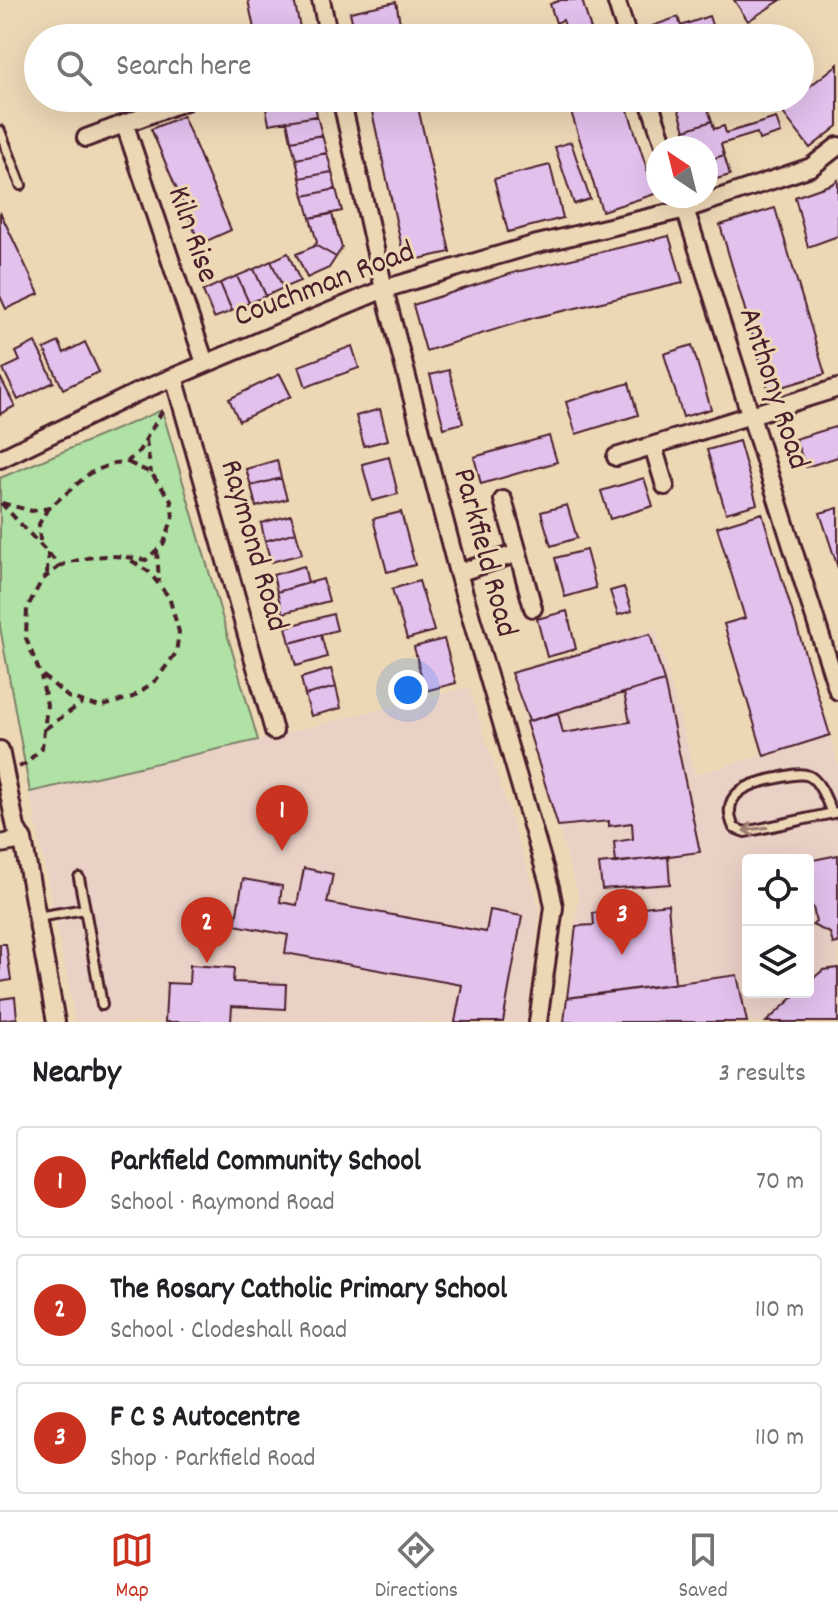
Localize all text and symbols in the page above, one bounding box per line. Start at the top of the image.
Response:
search box [24,24,814,112]
icon: search [52,46,96,90]
text: Search here [116,47,252,90]
north arrow [646,136,718,208]
street label: Kiln Rise [153,181,229,289]
street label: Couchman Road [228,230,422,342]
street label: Anthony Road [724,302,820,476]
street label: Raymond Road [206,455,298,637]
street label: Parkfield Road [438,463,528,643]
your location [388,670,428,710]
pin: 1 [256,785,308,851]
one-way arrow [743,821,769,836]
map controls [742,854,814,998]
button: locate [742,854,814,926]
pin: 3 [596,889,648,955]
pin: 2 [181,897,233,963]
button: layers [742,926,814,998]
text: Nearby [32,1050,121,1099]
text: 3 results [719,1056,806,1093]
text: Parkfield Community School [110,1142,421,1185]
text: 1 [57,1164,63,1201]
text: 70 m [756,1164,804,1201]
text: School · Raymond Road [110,1185,335,1222]
text: The Rosary Catholic Primary School [110,1270,507,1313]
text: 2 [54,1292,66,1329]
text: 110 m [755,1292,804,1329]
text: School · Clodeshall Road [110,1313,347,1350]
text: F C S Autocentre [110,1398,300,1441]
text: 3 [54,1420,66,1457]
text: 110 m [755,1420,804,1457]
text: Shop · Parkfield Road [110,1441,316,1478]
tab: Map [110,1528,154,1607]
tab: Directions [375,1528,458,1607]
tab: Saved [679,1528,728,1607]

